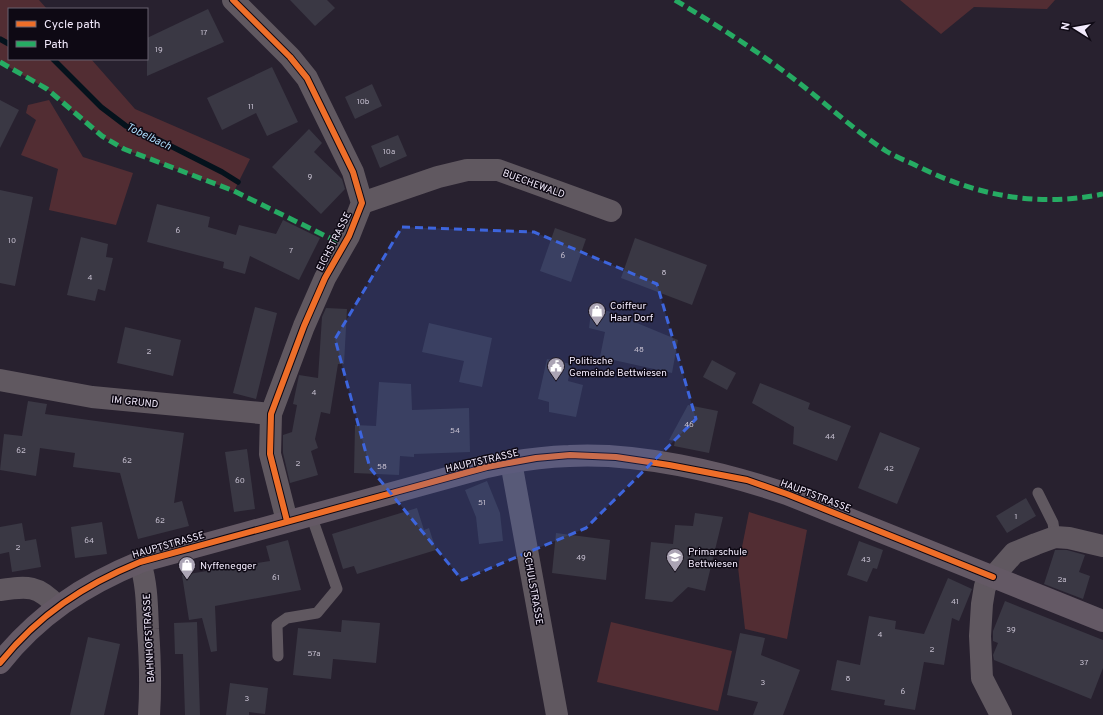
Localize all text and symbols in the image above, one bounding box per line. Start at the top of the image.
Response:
legend [8,8,148,60]
north arrow [1055,8,1095,48]
text: Cycle path [44,17,101,33]
text: N [1059,21,1074,31]
house number: 17 [200,28,208,38]
text: Path [44,37,69,53]
house number: 19 [155,45,163,55]
house number: 10b [357,97,370,107]
house number: 11 [248,102,254,112]
water label: Tobelbach [124,120,173,154]
house number: 10a [383,147,395,157]
street label: BUECHEWALD [501,167,567,202]
house number: 9 [308,172,313,182]
street label: EICHSTRASSE [314,210,355,273]
house number: 6 [176,226,181,236]
house number: 10 [8,236,16,246]
house number: 7 [289,246,293,256]
house number: 6 [561,251,566,261]
house number: 8 [662,268,667,278]
house number: 4 [88,273,93,283]
place label: Coiffeur Haar Dorf [610,300,654,325]
shop icon: Coiffeur Haar Dorf [587,301,607,326]
house number: 48 [634,345,644,355]
house number: 2 [147,347,152,357]
place label: Politische Gemeinde Bettwiesen [569,355,667,380]
public building icon: Politische Gemeinde Bettwiesen [546,356,566,381]
house number: 4 [312,388,317,398]
street label: IM GRUND [111,394,159,411]
house number: 46 [684,420,694,430]
house number: 54 [450,426,460,436]
house number: 44 [825,432,835,442]
house number: 62 [16,446,26,456]
street label: HAUPTSTRASSE [445,447,520,476]
house number: 62 [122,456,132,466]
house number: 2 [296,459,301,469]
house number: 58 [377,462,387,472]
house number: 42 [884,464,894,474]
house number: 60 [235,476,245,486]
street label: HAUPTSTRASSE [778,477,853,516]
house number: 51 [478,498,486,508]
house number: 1 [1015,512,1017,522]
house number: 62 [155,516,165,526]
street label: HAUPTSTRASSE [131,529,206,562]
house number: 64 [84,536,94,546]
house number: 2 [16,543,21,553]
place label: Primarschule Bettwiesen [688,546,747,571]
school or university icon: Primarschule Bettwiesen [665,547,685,572]
street label: SCHULSTRASSE [520,551,545,626]
house number: 49 [576,553,586,563]
shop icon: Nyffenegger [177,555,197,580]
house number: 43 [861,555,871,565]
place label: Nyffenegger [200,560,257,573]
house number: 61 [272,573,280,583]
house number: 2a [1057,575,1067,585]
street label: BAHNHOFSTRASSE [141,593,158,683]
house number: 41 [951,597,959,607]
house number: 39 [1006,625,1016,635]
house number: 4 [878,630,883,640]
house number: 2 [930,645,935,655]
house number: 57a [307,649,321,659]
house number: 37 [1080,658,1088,668]
house number: 8 [846,674,851,684]
house number: 3 [761,678,766,688]
house number: 6 [901,687,906,697]
house number: 3 [245,694,250,704]

